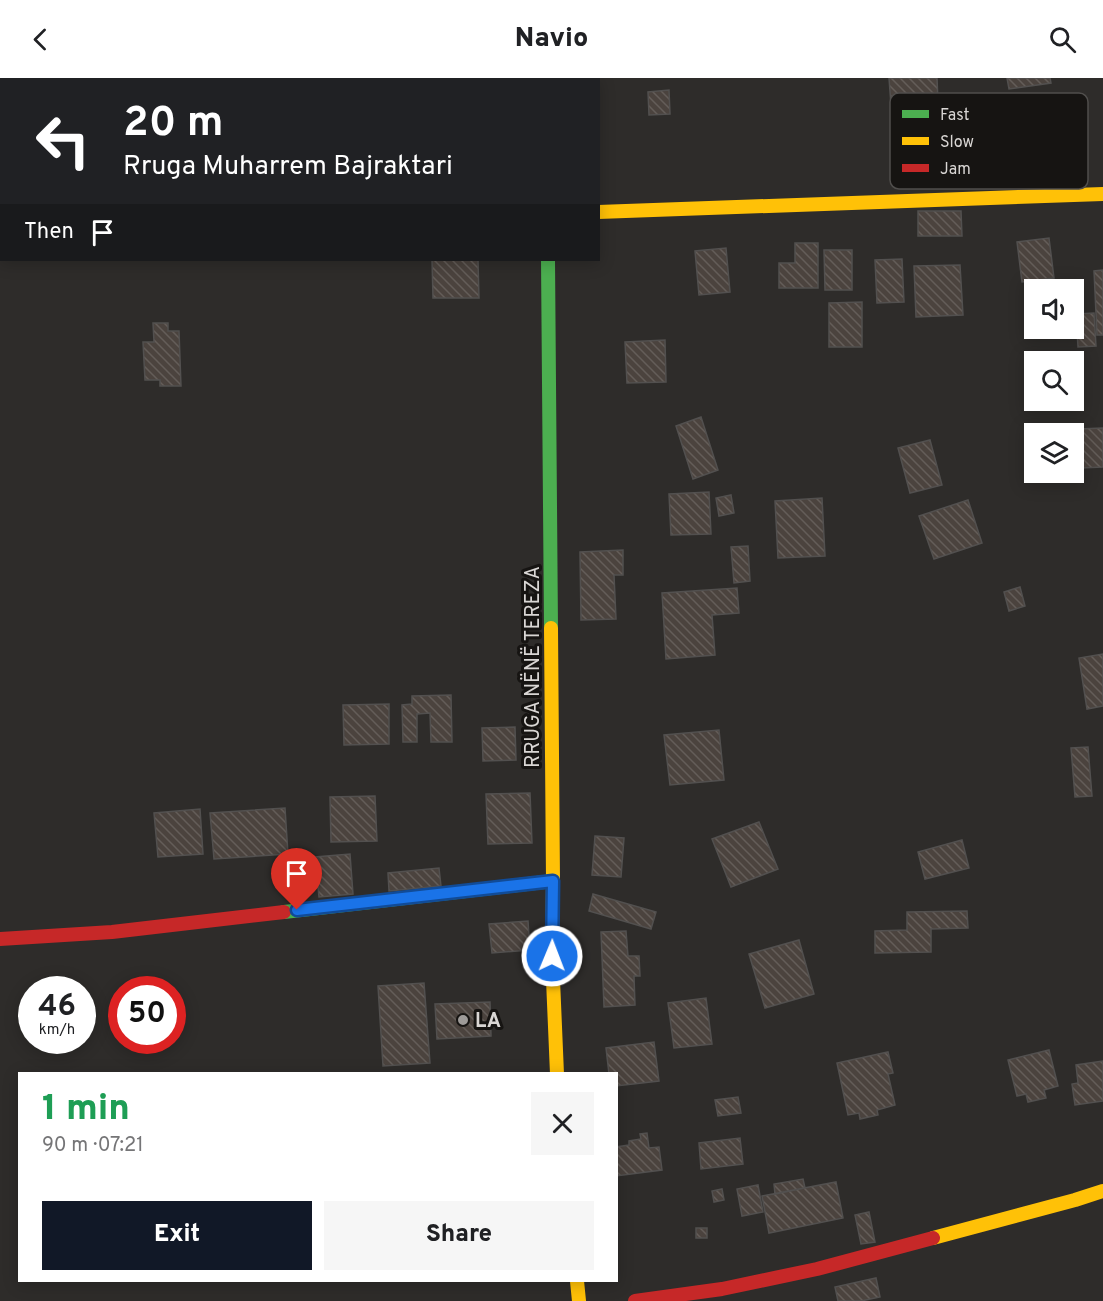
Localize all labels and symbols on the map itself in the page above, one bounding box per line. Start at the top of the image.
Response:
legend [890,93,1088,189]
text: Fast [940,106,970,126]
text: Slow [940,133,974,153]
text: Jam [940,160,971,180]
street label: RRUGA NËNË TEREZA [520,566,547,768]
pin [271,848,322,910]
position arrow [520,924,584,988]
speed limit sign: 50 [108,976,186,1054]
place label: LA [475,1009,501,1035]
marker: LA [456,1013,470,1027]

